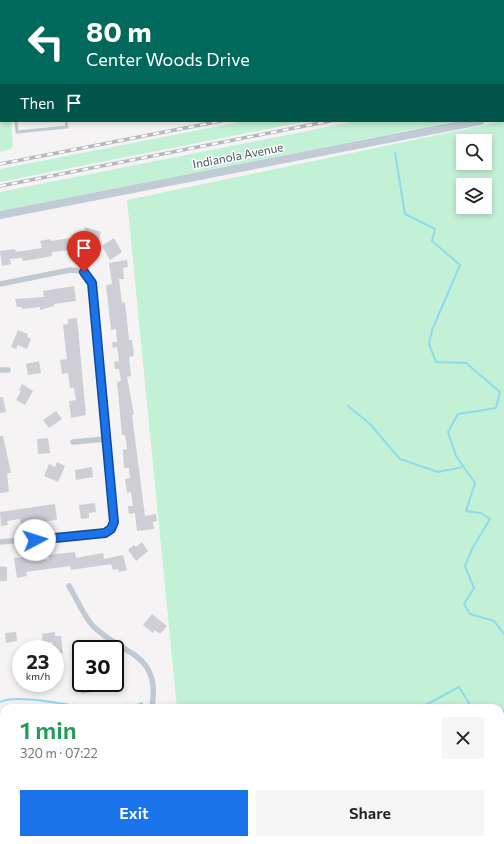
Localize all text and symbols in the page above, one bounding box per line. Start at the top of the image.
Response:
text: 80 m [86,14,152,48]
icon: left [20,16,72,68]
text: Center Woods Drive [86,48,250,70]
icon: arrive [63,92,85,114]
text: Then [20,94,55,112]
map controls [456,134,492,214]
button: search [456,134,492,170]
street label: Indianola Avenue [191,139,284,171]
button: layers [456,178,492,214]
pin [67,231,101,272]
icon: arrive [73,237,95,259]
position arrow [14,519,56,561]
speed limit sign: 30 [72,640,124,692]
text: 23 [26,649,50,673]
text: km/h [26,670,50,682]
text: 1 min [20,715,77,744]
button: close [442,717,484,759]
text: 320 m · 07:22 [20,745,98,761]
button: Exit [20,790,248,836]
button: Share [256,790,484,836]

